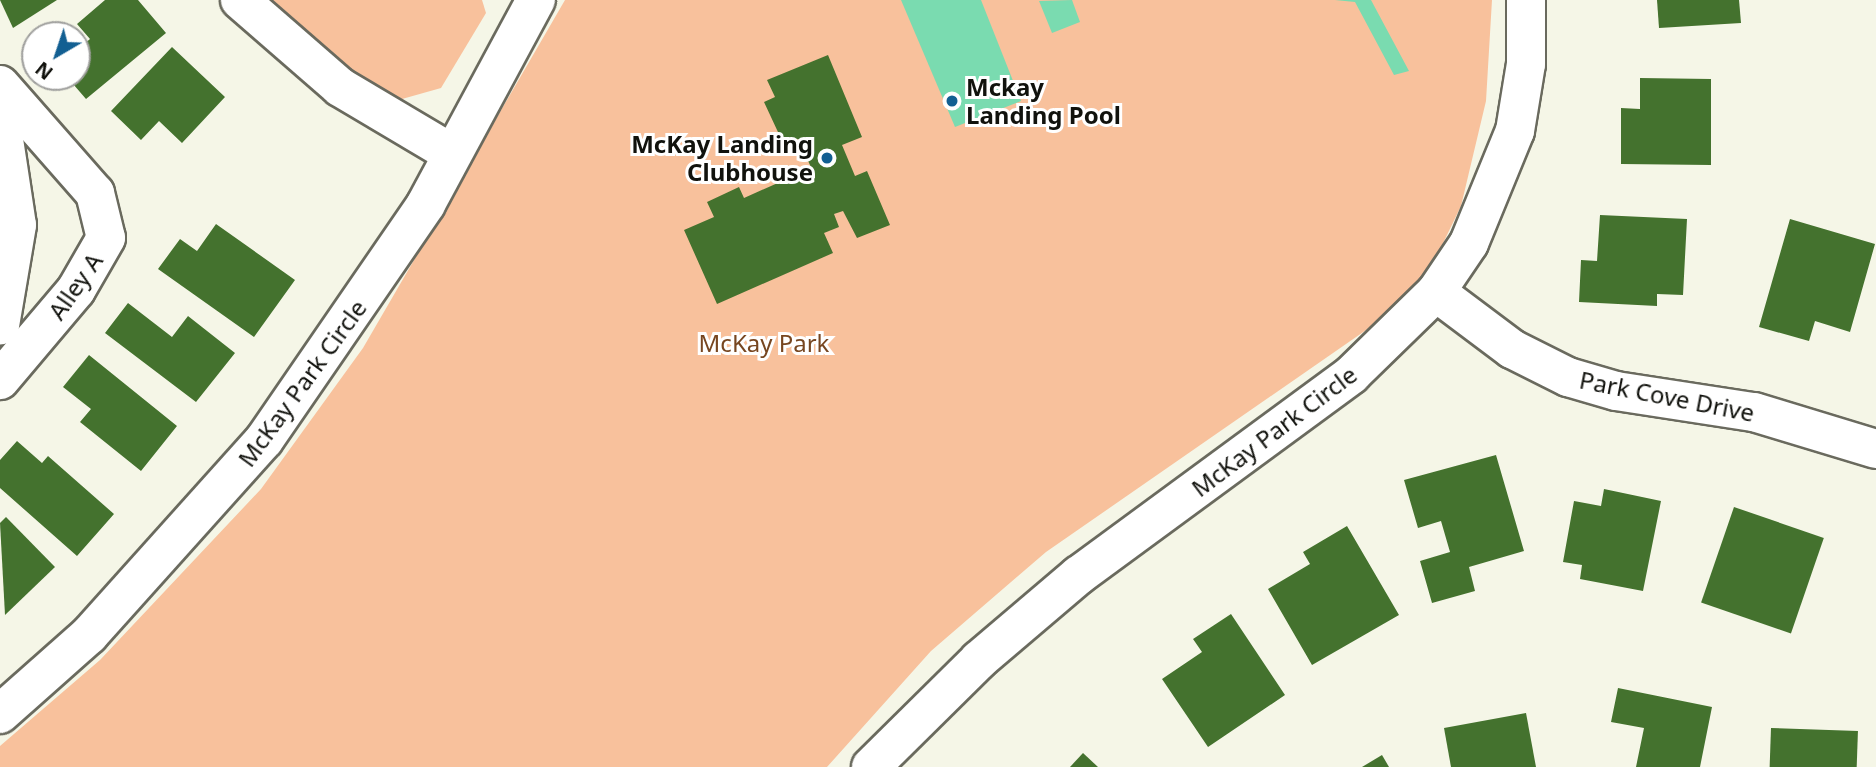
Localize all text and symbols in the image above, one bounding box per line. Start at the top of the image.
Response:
north arrow [21,21,91,91]
text: N [30,56,58,86]
place label: Mckay Landing Pool [966,73,1121,129]
marker: Mckay Landing Pool [944,93,960,109]
place label: McKay Landing Clubhouse [631,130,813,186]
marker: McKay Landing Clubhouse [819,150,835,166]
street label: Alley A [42,247,108,325]
street label: McKay Park Circle [232,294,372,472]
park label: McKay Park [699,329,829,357]
street label: McKay Park Circle [1186,360,1362,502]
street label: Park Cove Drive [1577,365,1757,427]

